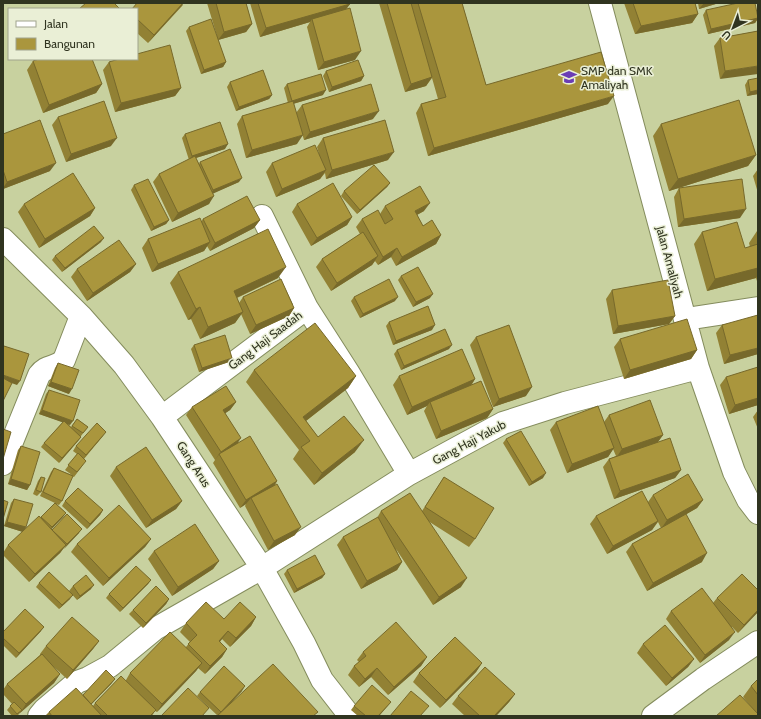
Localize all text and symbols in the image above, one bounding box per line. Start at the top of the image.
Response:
legend [8,8,138,60]
north arrow [713,8,753,48]
text: Jalan [43,16,68,31]
text: U [719,28,734,43]
text: Bangunan [44,36,95,51]
place label: SMP dan SMK Amaliyah [581,63,653,92]
school or university icon: SMP dan SMK Amaliyah [560,68,578,86]
street label: Jalan Amaliyah [653,223,687,300]
street label: Gang Haji Saadah [225,307,305,373]
street label: Gang Haji Yakub [430,416,509,468]
street label: Gang Arus [174,438,214,490]

